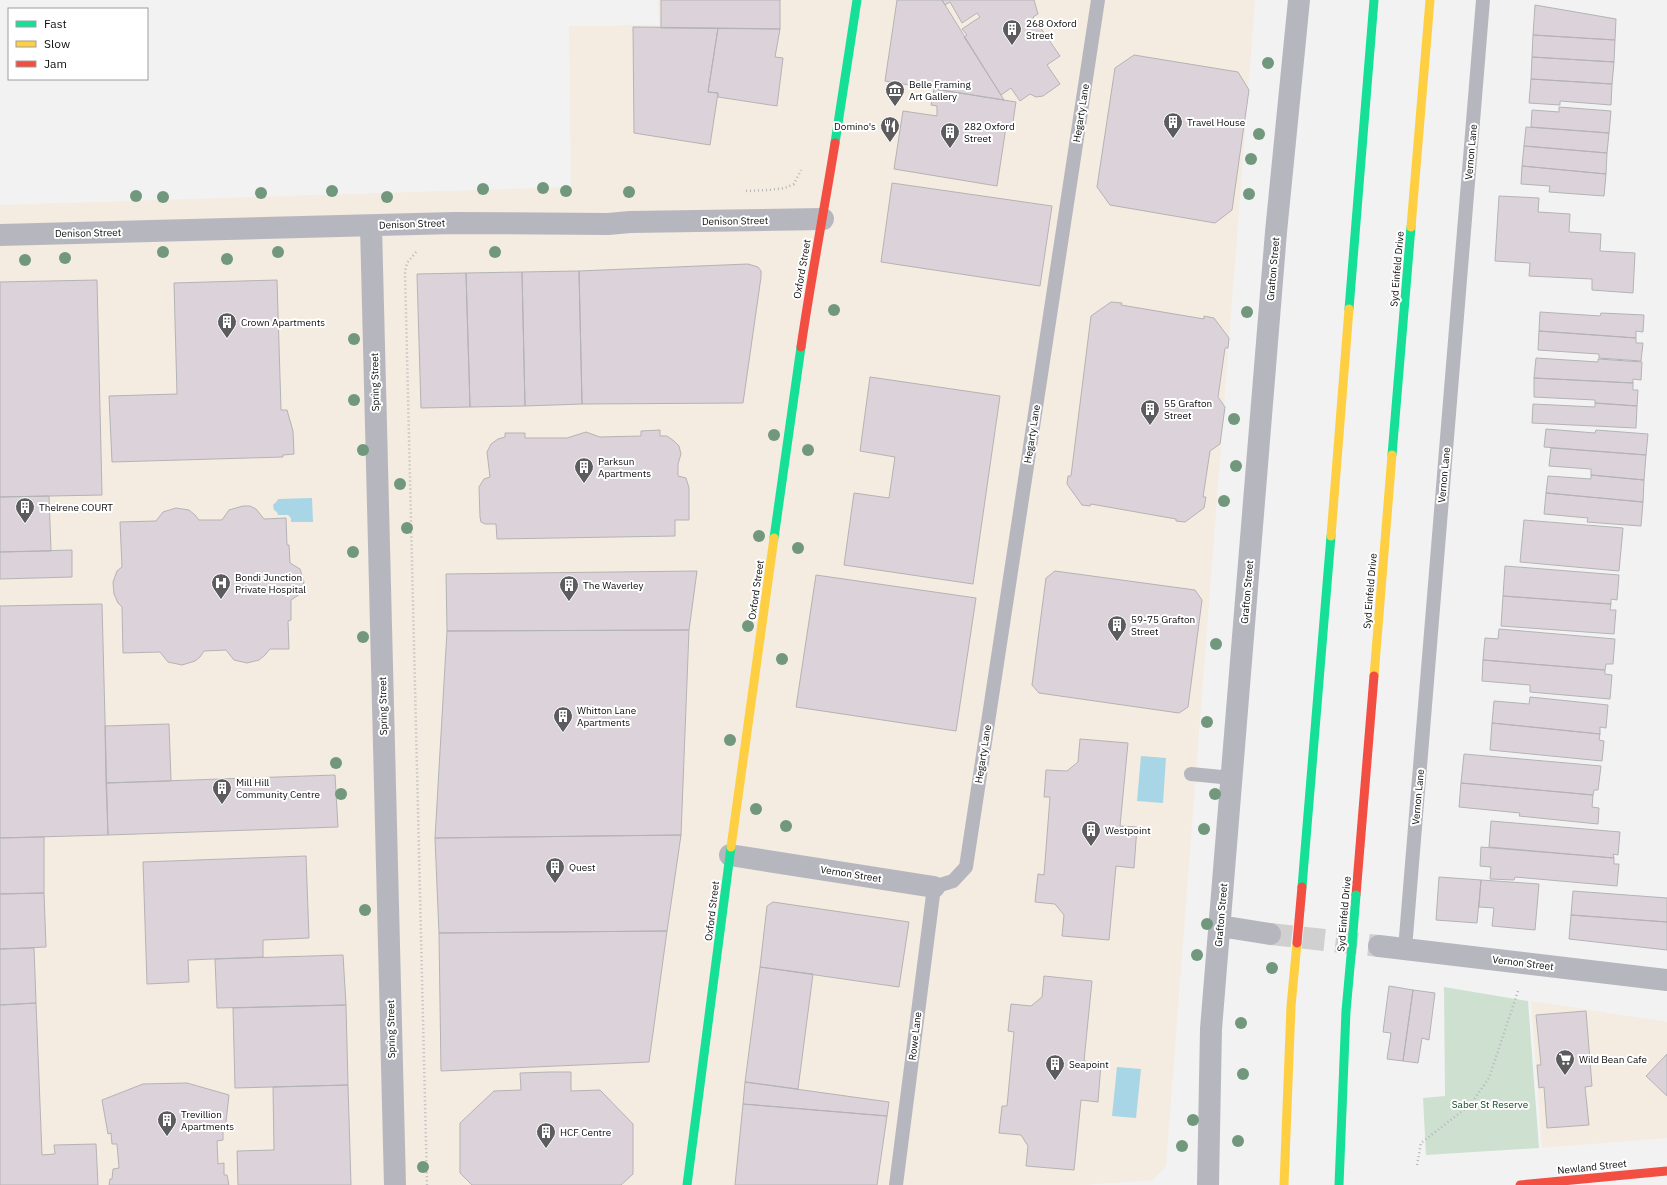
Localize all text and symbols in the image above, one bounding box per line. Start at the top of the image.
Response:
legend [8,8,148,80]
text: Fast [44,16,67,31]
place label: 268 Oxford Street [1026,17,1077,42]
building icon: 268 Oxford Street [1001,18,1023,46]
text: Slow [44,36,70,51]
text: Jam [44,56,67,71]
place label: Belle Framing Art Gallery [909,78,972,103]
museum icon: Belle Framing Art Gallery [884,79,906,107]
street label: Hegarty Lane [1070,82,1092,143]
building icon: Travel House [1162,111,1184,139]
restaurant icon: Domino's [879,115,901,143]
place label: Travel House [1187,116,1246,129]
place label: Domino's [834,120,876,133]
place label: 282 Oxford Street [964,120,1015,145]
building icon: 282 Oxford Street [939,121,961,149]
street label: Vernon Lane [1462,123,1480,180]
street label: Denison Street [702,214,769,228]
street label: Denison Street [379,216,446,232]
street label: Denison Street [55,226,122,240]
street label: Syd Einfeld Drive [1387,230,1407,307]
street label: Grafton Street [1264,236,1282,301]
street label: Oxford Street [790,238,814,300]
building icon: Crown Apartments [216,311,238,339]
place label: Crown Apartments [241,316,325,329]
street label: Spring Street [368,352,382,411]
place label: 55 Grafton Street [1164,397,1212,422]
building icon: 55 Grafton Street [1139,398,1161,426]
street label: Hegarty Lane [1021,403,1043,464]
street label: Vernon Lane [1435,446,1453,503]
place label: Parksun Apartments [598,455,651,480]
building icon: Parksun Apartments [573,456,595,484]
building icon: Thelrene COURT [14,496,36,524]
place label: Thelrene COURT [39,501,113,514]
street label: Syd Einfeld Drive [1360,552,1380,629]
street label: Oxford Street [745,559,767,621]
street label: Grafton Street [1238,559,1256,624]
place label: Bondi Junction Private Hospital [235,571,306,596]
hospital icon: Bondi Junction Private Hospital [210,572,232,600]
building icon: The Waverley [558,574,580,602]
place label: The Waverley [583,579,643,592]
place label: 59-75 Grafton Street [1131,613,1195,638]
building icon: 59-75 Grafton Street [1106,614,1128,642]
street label: Spring Street [376,676,390,735]
place label: Whitton Lane Apartments [577,704,637,729]
building icon: Whitton Lane Apartments [552,705,574,733]
street label: Hegarty Lane [972,723,994,784]
street label: Vernon Lane [1409,768,1427,825]
place label: Mill Hill Community Centre [236,776,320,801]
building icon: Mill Hill Community Centre [211,777,233,805]
building icon: Westpoint [1080,819,1102,847]
place label: Westpoint [1105,824,1151,837]
building icon: Quest [544,856,566,884]
place label: Quest [569,861,596,874]
street label: Vernon Street [820,863,883,885]
street label: Syd Einfeld Drive [1334,875,1354,952]
street label: Oxford Street [702,880,722,942]
street label: Grafton Street [1212,882,1230,947]
street label: Vernon Street [1492,953,1555,973]
street label: Spring Street [384,999,398,1058]
street label: Rowe Lane [906,1010,924,1061]
supermarket icon: Wild Bean Cafe [1554,1048,1576,1076]
building icon: Seapoint [1044,1053,1066,1081]
place label: Wild Bean Cafe [1579,1053,1647,1066]
place label: Seapoint [1069,1058,1109,1071]
park label: Saber St Reserve [1452,1098,1529,1111]
place label: Trevillion Apartments [181,1108,234,1133]
building icon: Trevillion Apartments [156,1109,178,1137]
building icon: HCF Centre [535,1121,557,1149]
place label: HCF Centre [560,1126,612,1139]
street label: Newland Street [1557,1157,1628,1177]

